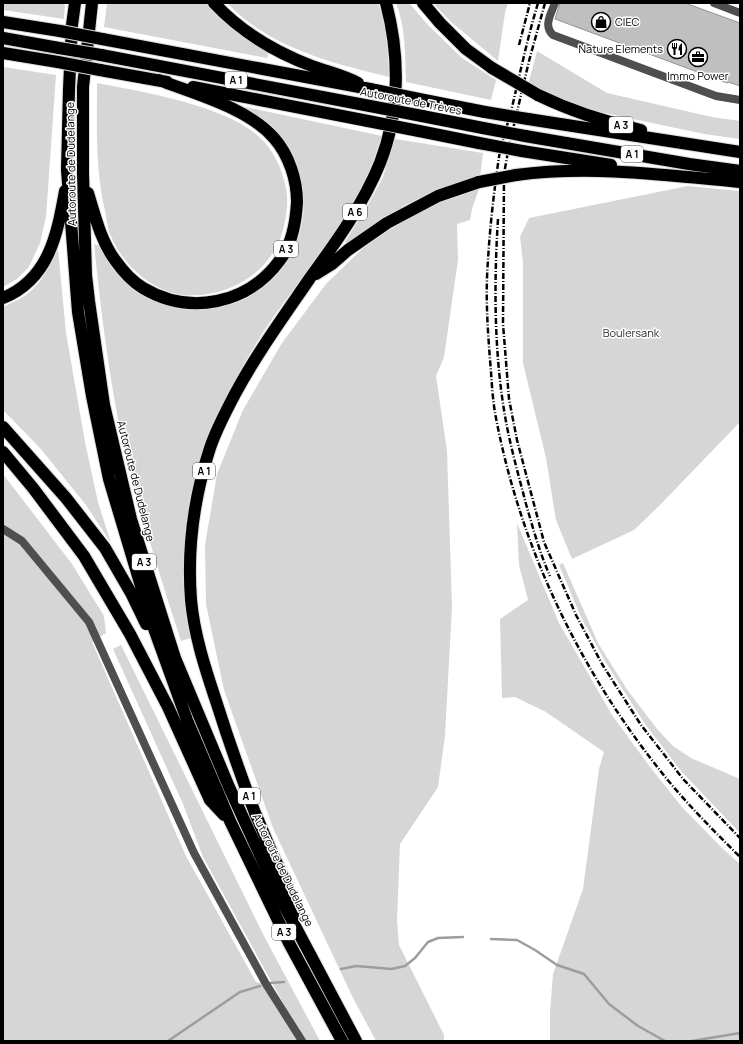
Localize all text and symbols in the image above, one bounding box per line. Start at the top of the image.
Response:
shop icon: CIEC [590,11,612,33]
place label: CIEC [615,14,639,29]
restaurant icon: Nature Elements [666,38,688,60]
place label: Nature Elements [579,41,663,56]
office icon: Immo Power [687,46,709,68]
place label: Immo Power [667,68,729,83]
road number: A 1 [225,72,247,88]
street label: Autoroute de Trèves [359,83,463,118]
street label: Autoroute de Dudelange [62,101,79,226]
road number: A 3 [609,117,633,133]
road number: A 1 [621,146,643,162]
road number: A 6 [343,204,367,220]
road number: A 3 [274,241,298,257]
park label: Boulersank [603,325,660,340]
street label: Autoroute de Dudelange [114,419,159,543]
road number: A 1 [193,463,215,479]
road number: A 3 [132,554,156,570]
road number: A 1 [238,788,260,804]
street label: Autoroute de Dudelange [250,811,318,929]
road number: A 3 [272,924,296,940]

